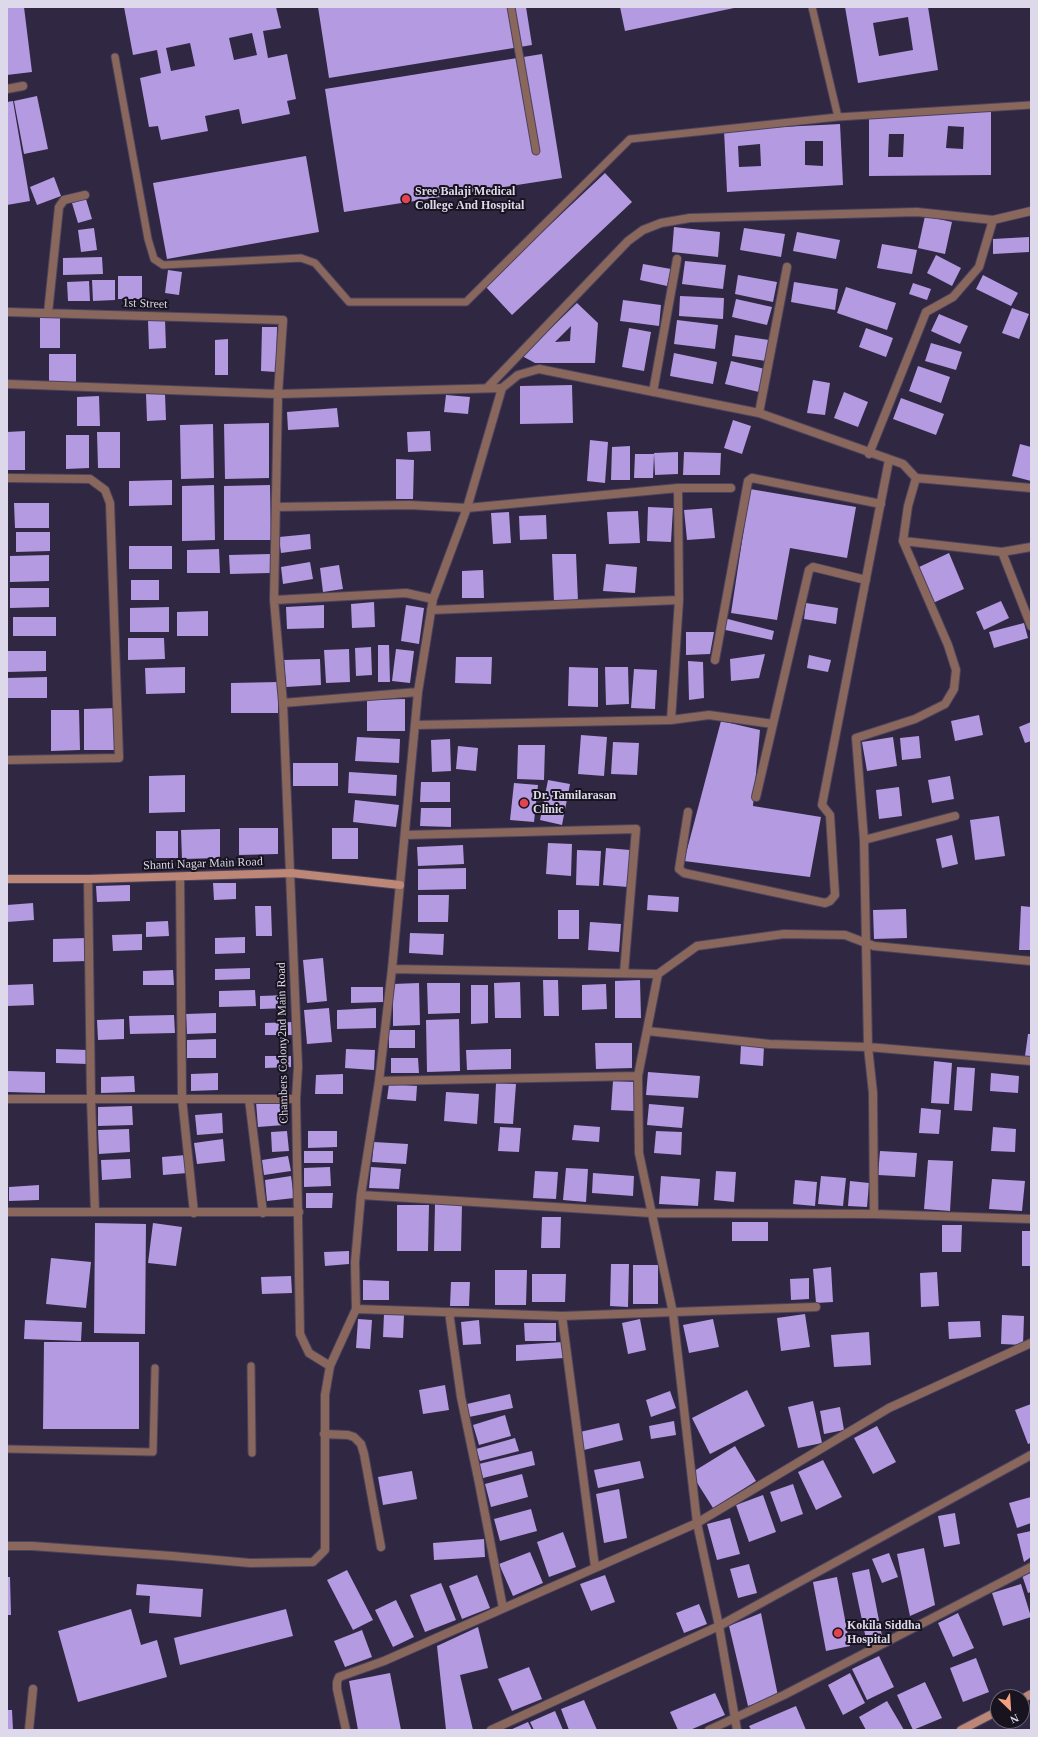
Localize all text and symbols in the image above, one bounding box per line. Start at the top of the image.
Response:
place label: Sree Balaji Medical College And Hospital [415,185,524,213]
marker: Sree Balaji Medical College And Hospital [400,193,412,205]
street label: 1st Street [122,296,168,312]
place label: Dr. Tamilarasan Clinic [533,789,616,817]
marker: Dr. Tamilarasan Clinic [518,797,530,809]
street label: Shanti Nagar Main Road [143,855,263,873]
street label: Chambers Colony2nd Main Road [274,962,292,1124]
place label: Kokila Siddha Hospital [847,1619,921,1647]
marker: Kokila Siddha Hospital [832,1627,844,1639]
north arrow [990,1689,1030,1729]
text: N [1009,1712,1021,1726]

